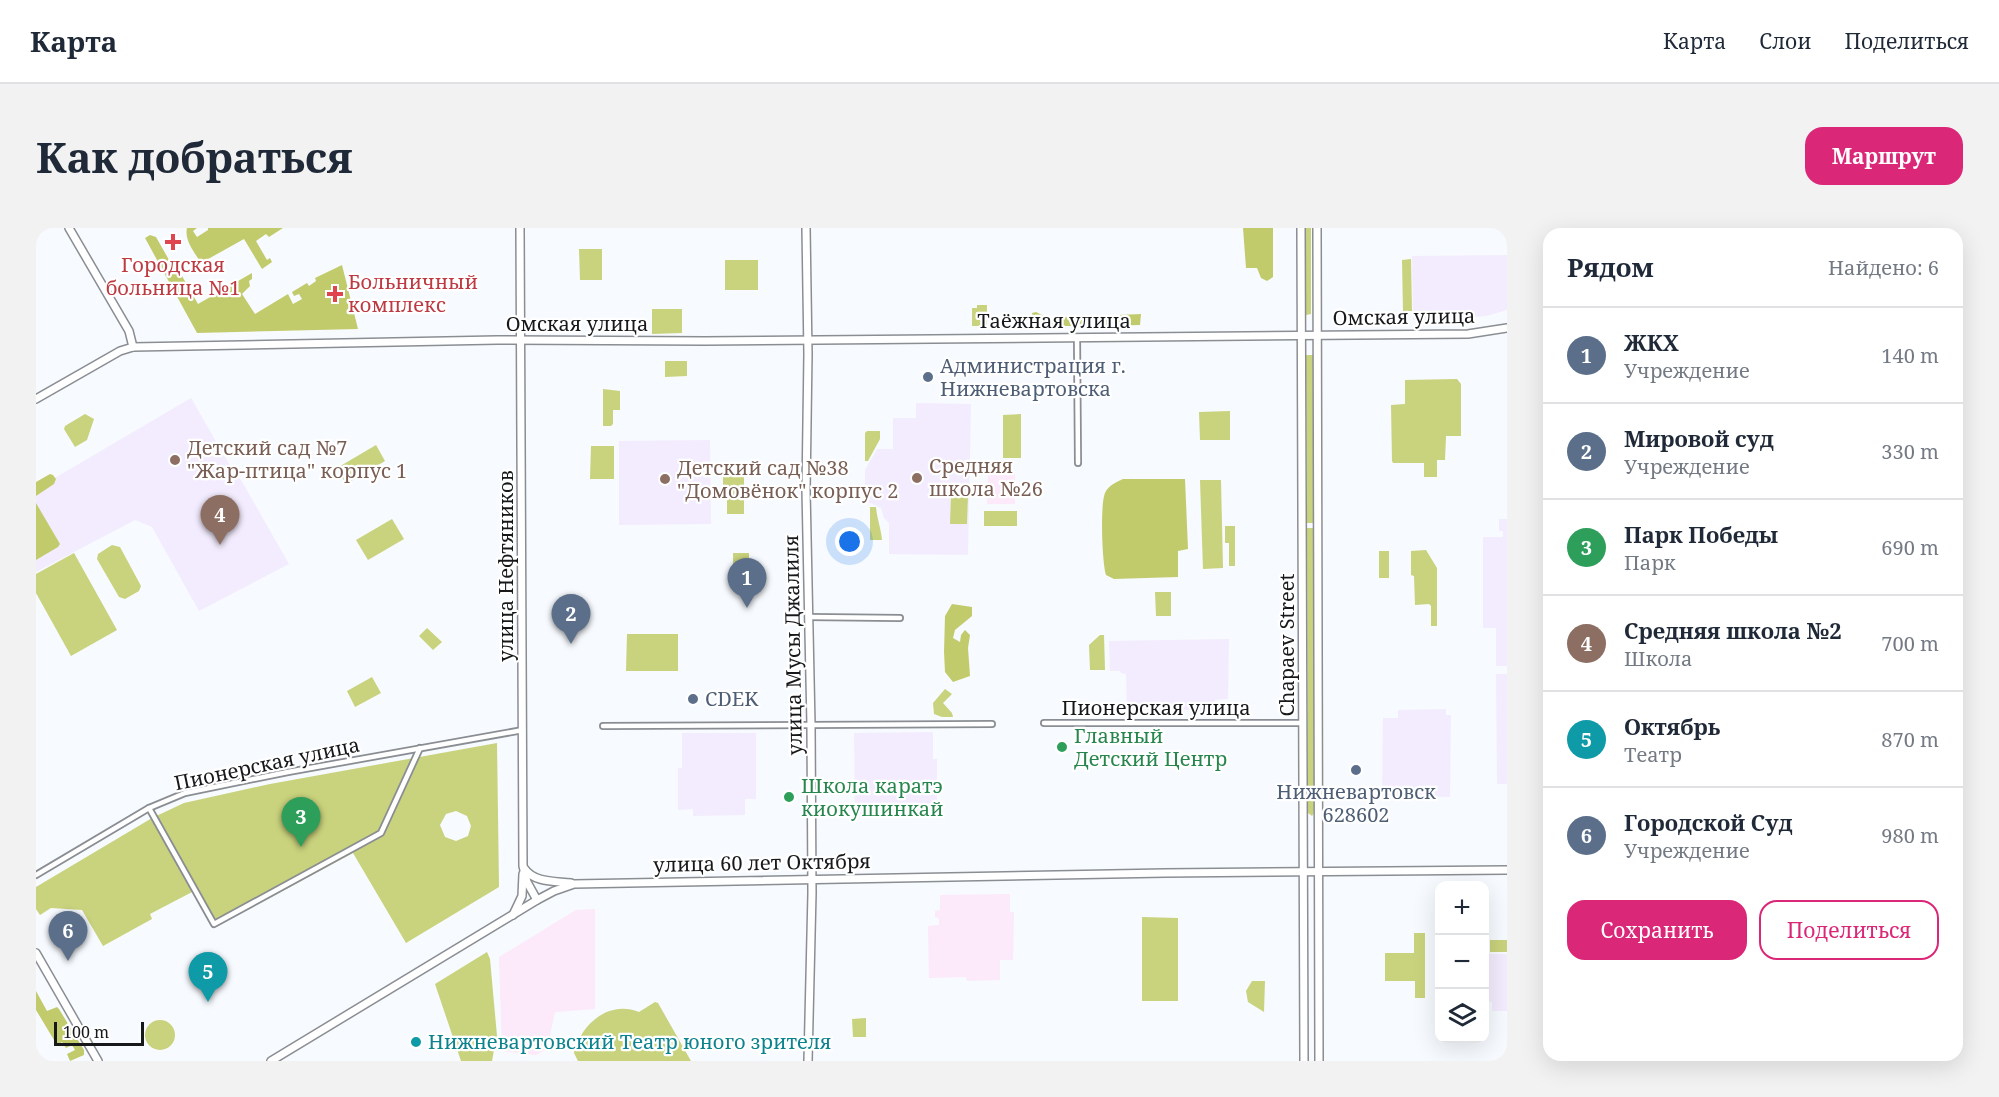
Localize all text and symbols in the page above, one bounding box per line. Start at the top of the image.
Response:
text: Карта [30,22,117,60]
text: Карта [1663,27,1726,55]
text: Слои [1759,27,1811,55]
text: Поделиться [1844,27,1969,55]
button: Маршрут [1805,127,1963,185]
text: Как добраться [36,128,353,185]
marker: Городская больница №1 [164,233,182,251]
text: Рядом [1567,249,1654,285]
place label: Городская больница №1 [106,251,240,301]
text: Найдено: 6 [1828,254,1939,281]
place label: Больничный комплекс [348,268,478,318]
marker: Больничный комплекс [326,285,344,303]
street label: Омская улица [1332,302,1476,331]
street label: Таёжная улица [977,307,1131,334]
street label: Омская улица [506,310,648,337]
text: ЖКХ [1624,327,1679,357]
text: 1 [1581,342,1592,369]
text: 140 m [1881,342,1939,369]
place label: Администрация г. Нижневартовска [940,352,1126,402]
text: Учреждение [1624,357,1750,384]
marker: Администрация г. Нижневартовска [921,370,935,384]
text: Мировой суд [1624,423,1774,453]
place label: Детский сад №7 "Жар-птица" корпус 1 [187,434,407,484]
text: 2 [1581,438,1592,465]
text: 330 m [1881,438,1939,465]
place label: Средняя школа №26 [929,452,1043,502]
marker: Детский сад №7 "Жар-птица" корпус 1 [168,453,182,467]
text: Учреждение [1624,453,1750,480]
place label: Детский сад №38 "Домовёнок" корпус 2 [677,454,898,504]
street label: улица Нефтяников [492,470,519,662]
marker: Средняя школа №26 [910,471,924,485]
marker: Детский сад №38 "Домовёнок" корпус 2 [658,472,672,486]
pin: 4 [200,496,240,545]
text: Парк Победы [1624,519,1778,549]
your location [835,527,864,556]
text: 3 [1581,534,1592,561]
text: 690 m [1881,534,1939,561]
street label: улица Мусы Джалиля [777,535,808,756]
text: Парк [1624,549,1676,576]
pin: 1 [728,558,766,608]
street label: Chapaev Street [1273,573,1300,717]
pin: 2 [552,594,590,644]
text: Средняя школа №2 [1624,615,1842,645]
text: 4 [1581,630,1592,657]
text: 700 m [1881,630,1939,657]
text: Школа [1624,645,1693,672]
place label: CDEK [705,685,759,712]
marker: CDEK [686,692,700,706]
street label: Пионерская улица [1061,694,1251,721]
text: Октябрь [1624,711,1720,741]
place label: Главный Детский Центр [1074,722,1227,772]
text: 5 [1581,726,1592,753]
text: 870 m [1881,726,1939,753]
street label: Пионерская улица [172,731,362,796]
marker: Главный Детский Центр [1055,740,1069,754]
text: Театр [1624,741,1682,768]
marker: Нижневартовск 628602 [1349,763,1363,777]
place label: Школа каратэ киокушинкай [801,772,944,822]
place label: Нижневартовск 628602 [1276,778,1436,828]
marker: Школа каратэ киокушинкай [782,790,796,804]
pin: 3 [282,798,320,847]
text: Городской Суд [1624,807,1792,837]
text: 6 [1581,822,1592,849]
text: 980 m [1881,822,1939,849]
text: Учреждение [1624,837,1750,864]
street label: улица 60 лет Октября [653,847,871,878]
map controls [1435,881,1489,1043]
button: + [1435,881,1489,935]
button: Сохранить [1567,900,1747,960]
button: Поделиться [1759,900,1939,960]
pin: 6 [48,912,87,961]
button: − [1435,935,1489,989]
pin: 5 [188,952,228,1002]
button: layers [1435,989,1489,1043]
scale bar [54,1019,144,1046]
text: 100 m [63,1021,109,1043]
place label: Нижневартовский Театр юного зрителя [428,1028,831,1055]
marker: Нижневартовский Театр юного зрителя [409,1035,423,1049]

